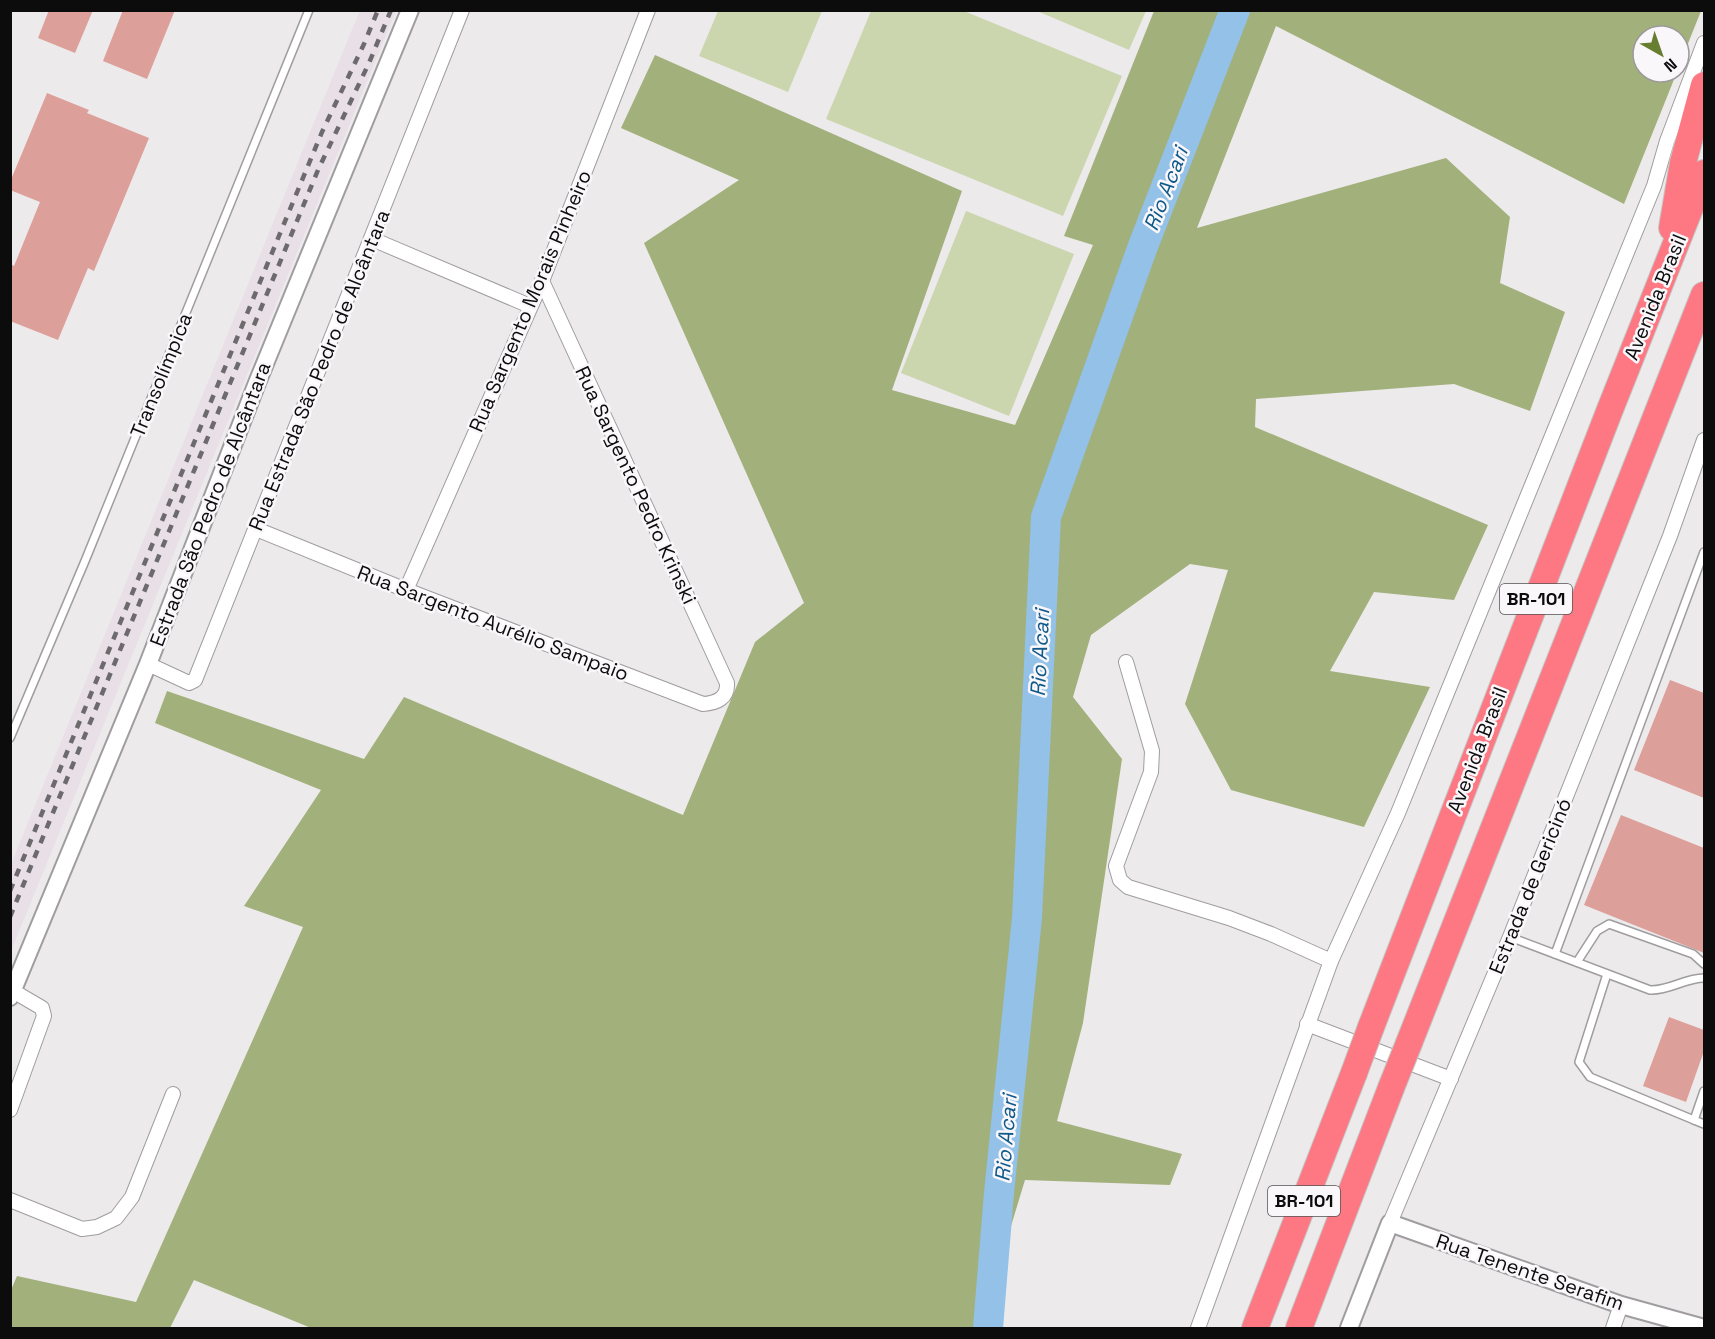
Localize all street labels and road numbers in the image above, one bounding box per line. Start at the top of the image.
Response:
street label: Rua Sargento Morais Pinheiro [463,166,597,436]
street label: Rua Estrada São Pedro de Alcântara [242,206,396,534]
street label: Avenida Brasil [1618,230,1692,364]
street label: Transolímpica [124,309,198,441]
street label: Estrada São Pedro de Alcântara [144,358,276,650]
street label: Rua Sargento Pedro Krinski [569,362,703,608]
street label: Rua Sargento Aurélio Sampaio [353,559,633,687]
road number: BR-101 [1500,584,1572,614]
street label: Avenida Brasil [1441,683,1513,817]
street label: Estrada de Gericinó [1483,794,1577,978]
road number: BR-101 [1268,1186,1340,1216]
street label: Rua Tenente Serafim [1433,1228,1627,1316]

